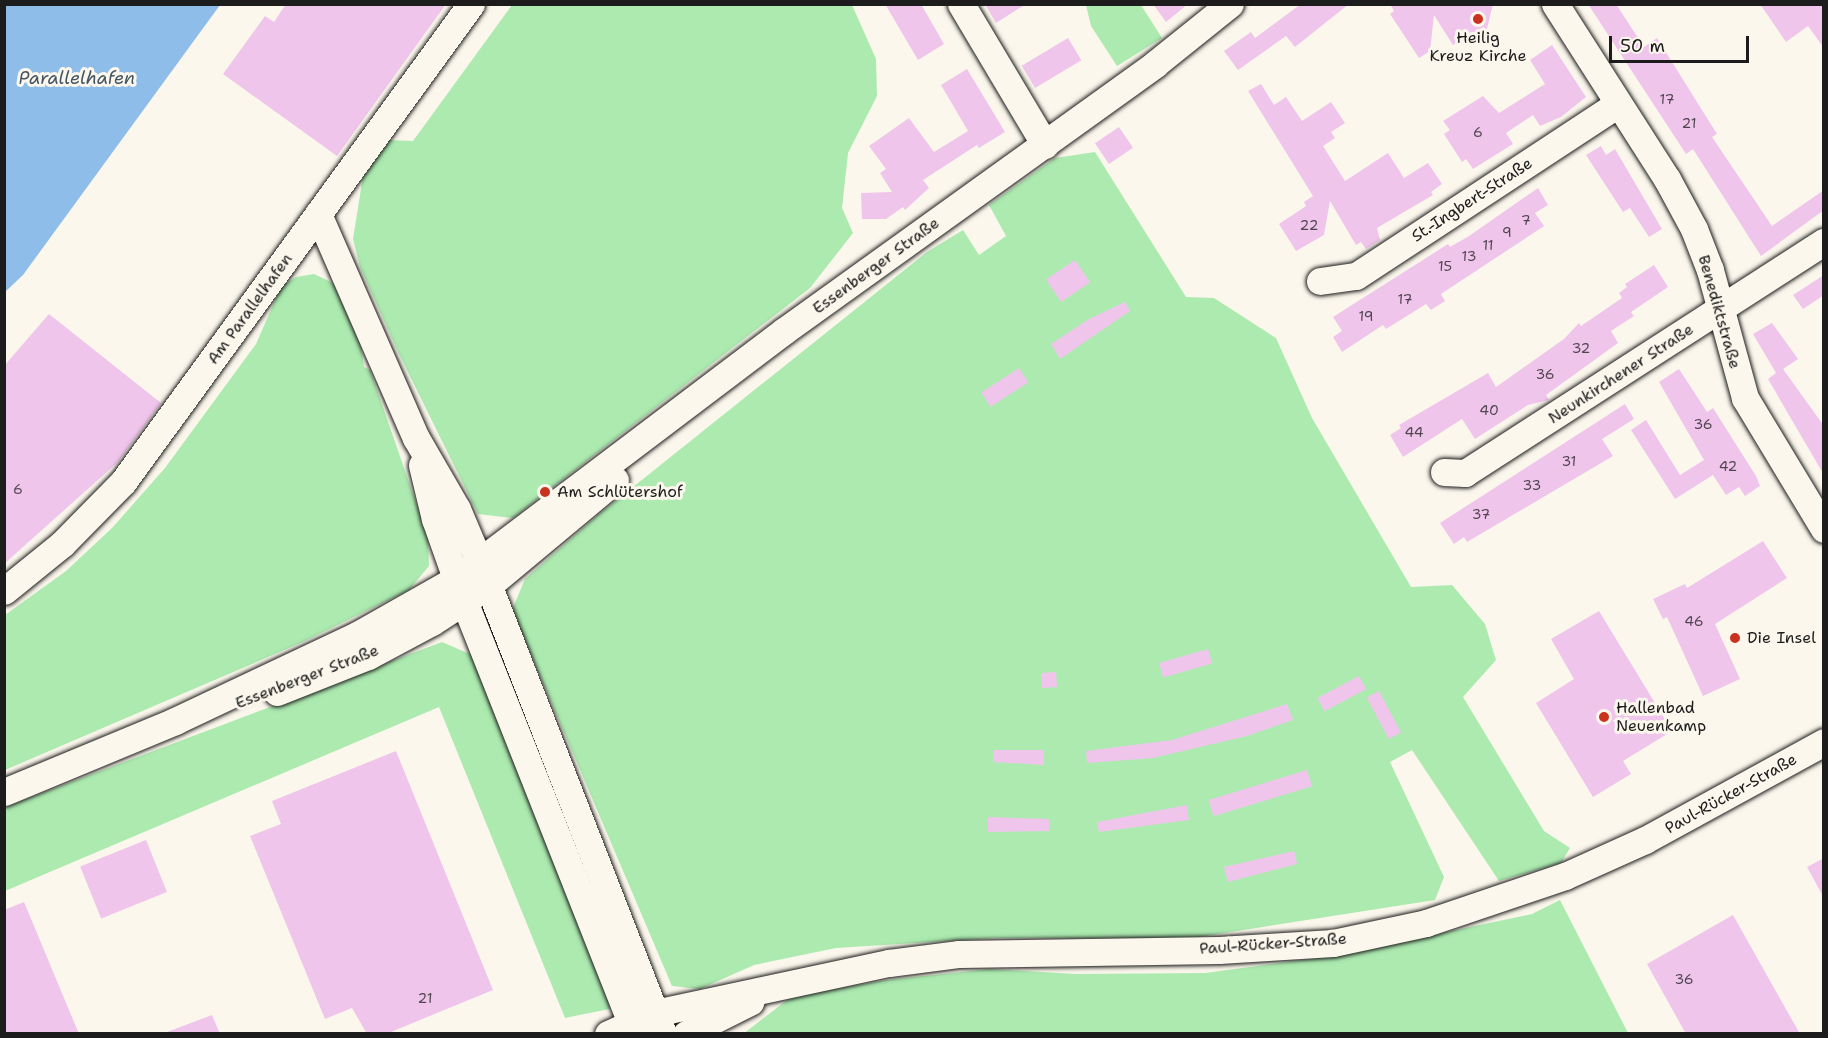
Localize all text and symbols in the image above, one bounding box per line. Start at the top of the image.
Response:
marker: Heilig Kreuz Kirche [1471,12,1485,26]
scale bar [1612,24,1752,62]
place label: Heilig Kreuz Kirche [1430,28,1526,66]
text: 50 m [1620,34,1665,58]
water label: Parallelhafen [19,67,135,89]
house number: 17 [1660,91,1674,107]
house number: 21 [1682,115,1696,131]
house number: 6 [1473,124,1483,140]
street label: St.-Ingbert-Straße [1408,154,1536,246]
house number: 7 [1521,212,1531,228]
street label: Essenberger Straße [809,214,943,318]
house number: 22 [1300,217,1318,233]
house number: 9 [1502,224,1512,240]
house number: 11 [1482,237,1494,253]
house number: 13 [1462,248,1476,264]
street label: Am Parallelhafen [203,250,297,368]
street label: Benediktstraße [1694,253,1744,371]
house number: 15 [1438,258,1452,274]
house number: 17 [1398,291,1412,307]
house number: 19 [1358,308,1374,324]
street label: Neunkirchener Straße [1545,320,1697,428]
house number: 32 [1572,340,1590,356]
house number: 36 [1535,366,1555,382]
house number: 40 [1479,402,1499,418]
house number: 36 [1693,416,1713,432]
house number: 44 [1404,424,1424,440]
house number: 31 [1562,453,1576,469]
house number: 42 [1719,458,1737,474]
house number: 33 [1523,477,1541,493]
house number: 6 [13,481,23,497]
place label: Am Schlütershof [557,482,683,502]
marker: Am Schlütershof [538,485,552,499]
house number: 37 [1472,506,1490,522]
house number: 46 [1684,613,1704,629]
place label: Die Insel [1747,628,1816,648]
marker: Die Insel [1728,631,1742,645]
street label: Essenberger Straße [233,641,381,713]
place label: Hallenbad Neuenkamp [1616,698,1706,736]
marker: Hallenbad Neuenkamp [1597,710,1611,724]
street label: Paul-Rücker-Straße [1662,750,1800,838]
street label: Paul-Rücker-Straße [1199,929,1347,959]
house number: 36 [1674,971,1694,987]
house number: 21 [418,990,432,1006]

